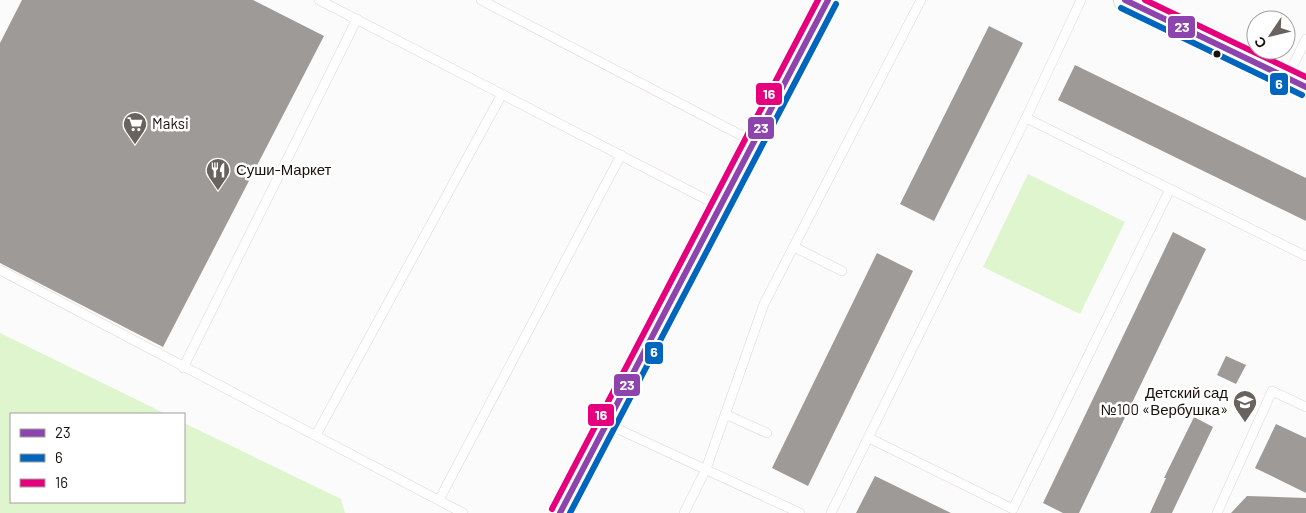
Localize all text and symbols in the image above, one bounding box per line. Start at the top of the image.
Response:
north arrow [1246,10,1296,60]
line badge: 23 [1167,15,1196,39]
text: 23 [1174,18,1190,35]
text: С [1250,34,1270,52]
unlabelled marker [1212,49,1222,59]
line badge: 6 [1269,72,1289,96]
text: 6 [1275,75,1283,92]
line badge: 16 [755,82,783,106]
text: 16 [763,85,776,102]
supermarket icon: Maksi [122,111,148,145]
place label: Maksi [152,114,189,132]
line badge: 23 [747,116,775,140]
text: 23 [753,119,769,136]
restaurant icon: Суши-Маркет [205,157,231,191]
place label: Суши-Маркет [236,160,332,178]
line badge: 6 [644,341,664,365]
text: 6 [650,343,658,360]
line badge: 23 [613,373,641,397]
text: 23 [619,376,635,393]
place label: Детский сад №100 «Вербушка» [1101,383,1228,418]
school or university icon: Детский сад №100 «Вербушка» [1232,389,1258,423]
line badge: 16 [587,403,615,427]
text: 16 [595,406,608,423]
legend [10,413,185,503]
text: 23 [55,423,71,441]
text: 6 [55,448,63,466]
text: 16 [55,473,68,491]

